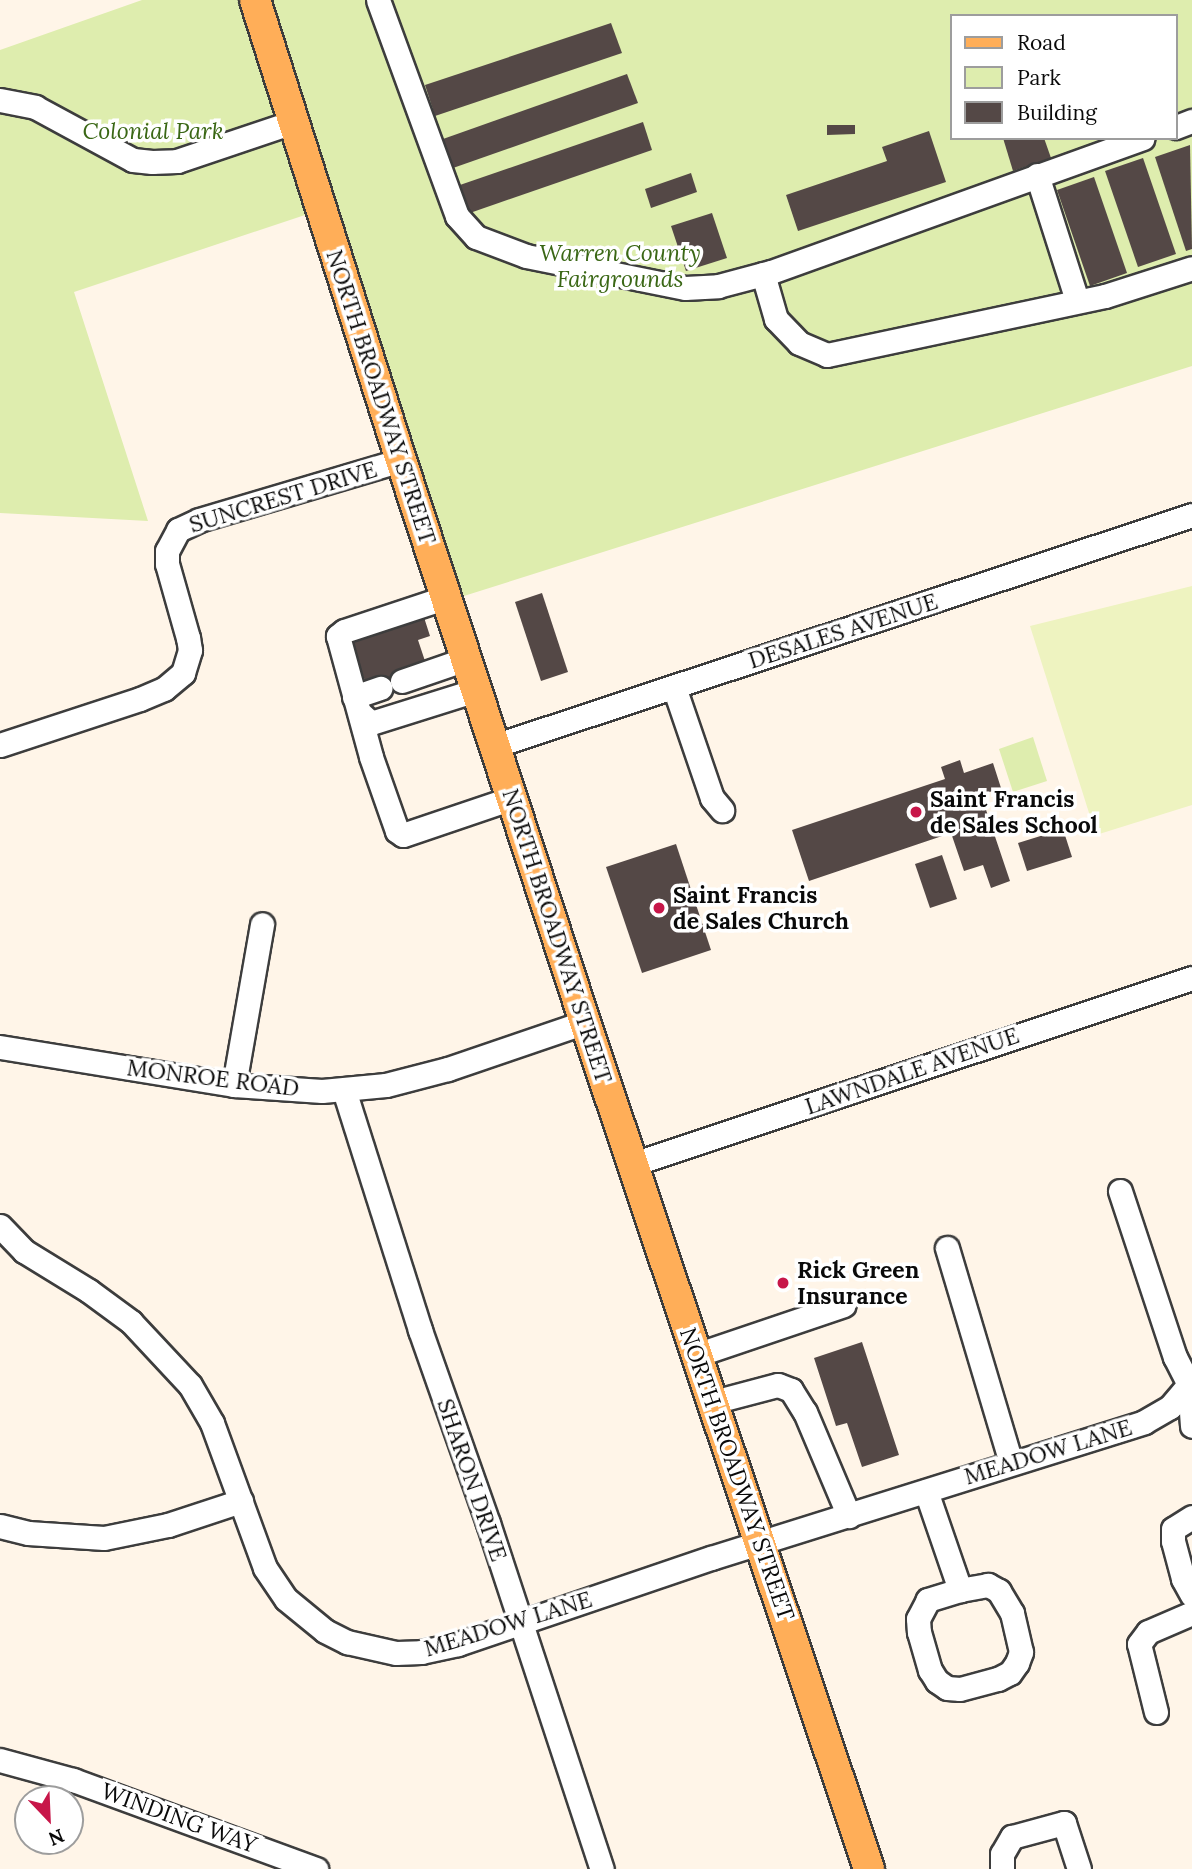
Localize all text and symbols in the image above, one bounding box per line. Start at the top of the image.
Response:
legend [950,14,1178,140]
text: Road [1017,29,1066,56]
text: Park [1017,64,1061,91]
text: Building [1017,99,1097,126]
park label: Colonial Park [82,117,224,145]
park label: Warren County Fairgrounds [539,239,701,293]
street label: NORTH BROADWAY STREET [320,246,442,548]
street label: SUNCREST DRIVE [186,455,380,539]
street label: DESALES AVENUE [745,587,941,675]
street label: NORTH BROADWAY STREET [496,785,618,1087]
place label: Saint Francis de Sales School [930,785,1098,839]
marker: Saint Francis de Sales School [908,804,924,820]
place label: Saint Francis de Sales Church [673,881,849,935]
marker: Saint Francis de Sales Church [651,900,667,916]
street label: LAWNDALE AVENUE [802,1021,1022,1121]
street label: MONROE ROAD [125,1054,301,1102]
place label: Rick Green Insurance [797,1256,919,1310]
marker: Rick Green Insurance [775,1275,791,1291]
street label: NORTH BROADWAY STREET [674,1324,800,1624]
street label: SHARON DRIVE [431,1395,513,1565]
street label: MEADOW LANE [961,1413,1135,1491]
street label: MEADOW LANE [421,1585,595,1663]
street label: WINDING WAY [97,1777,261,1859]
north arrow [14,1785,84,1855]
text: N [45,1824,68,1851]

